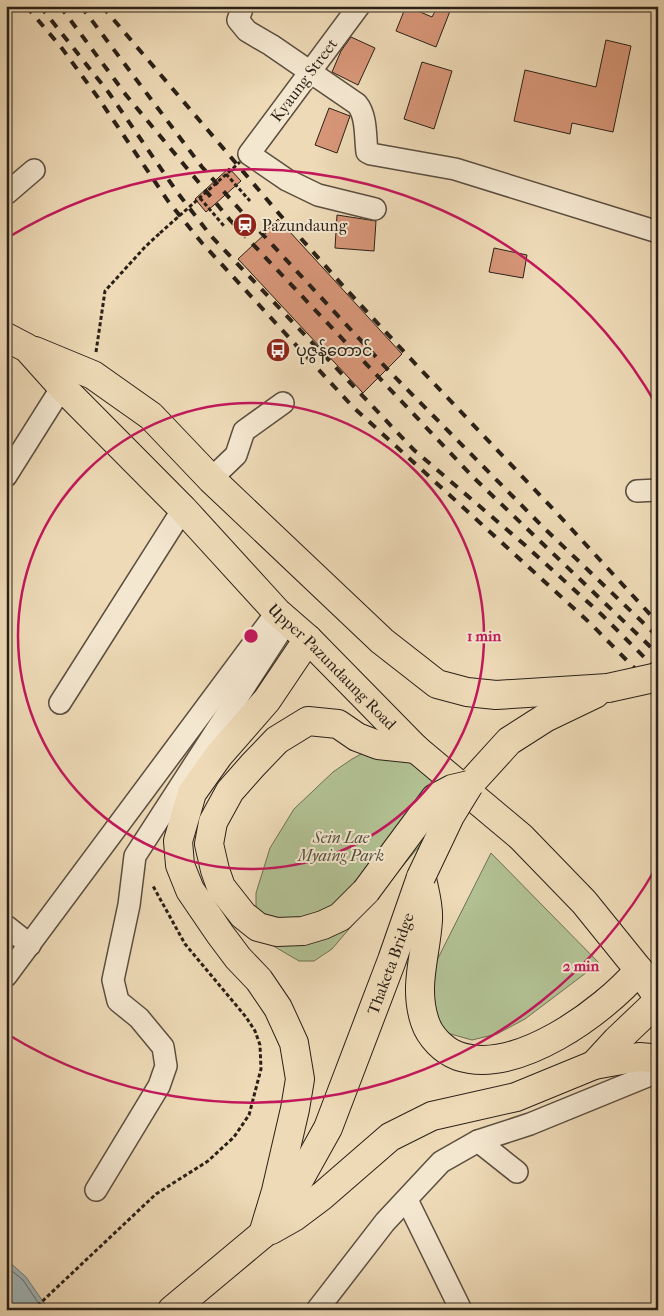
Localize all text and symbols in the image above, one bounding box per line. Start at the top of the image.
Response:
street label: Kyaung Street [267,34,342,125]
station icon: Pazundaung [232,212,258,238]
place label: Pazundaung [262,216,348,235]
bus stop icon: ပုဇွန်တောင် [265,337,291,363]
place label: ပုဇွန်တောင် [296,339,372,365]
street label: Upper Pazundaung Road [264,599,401,733]
centre of rings [242,627,260,645]
text: 1 min [467,627,501,645]
park label: Sein Lae Myaing Park [297,828,384,865]
street label: Thaketa Bridge [363,910,417,1017]
text: 2 min [563,957,600,975]

